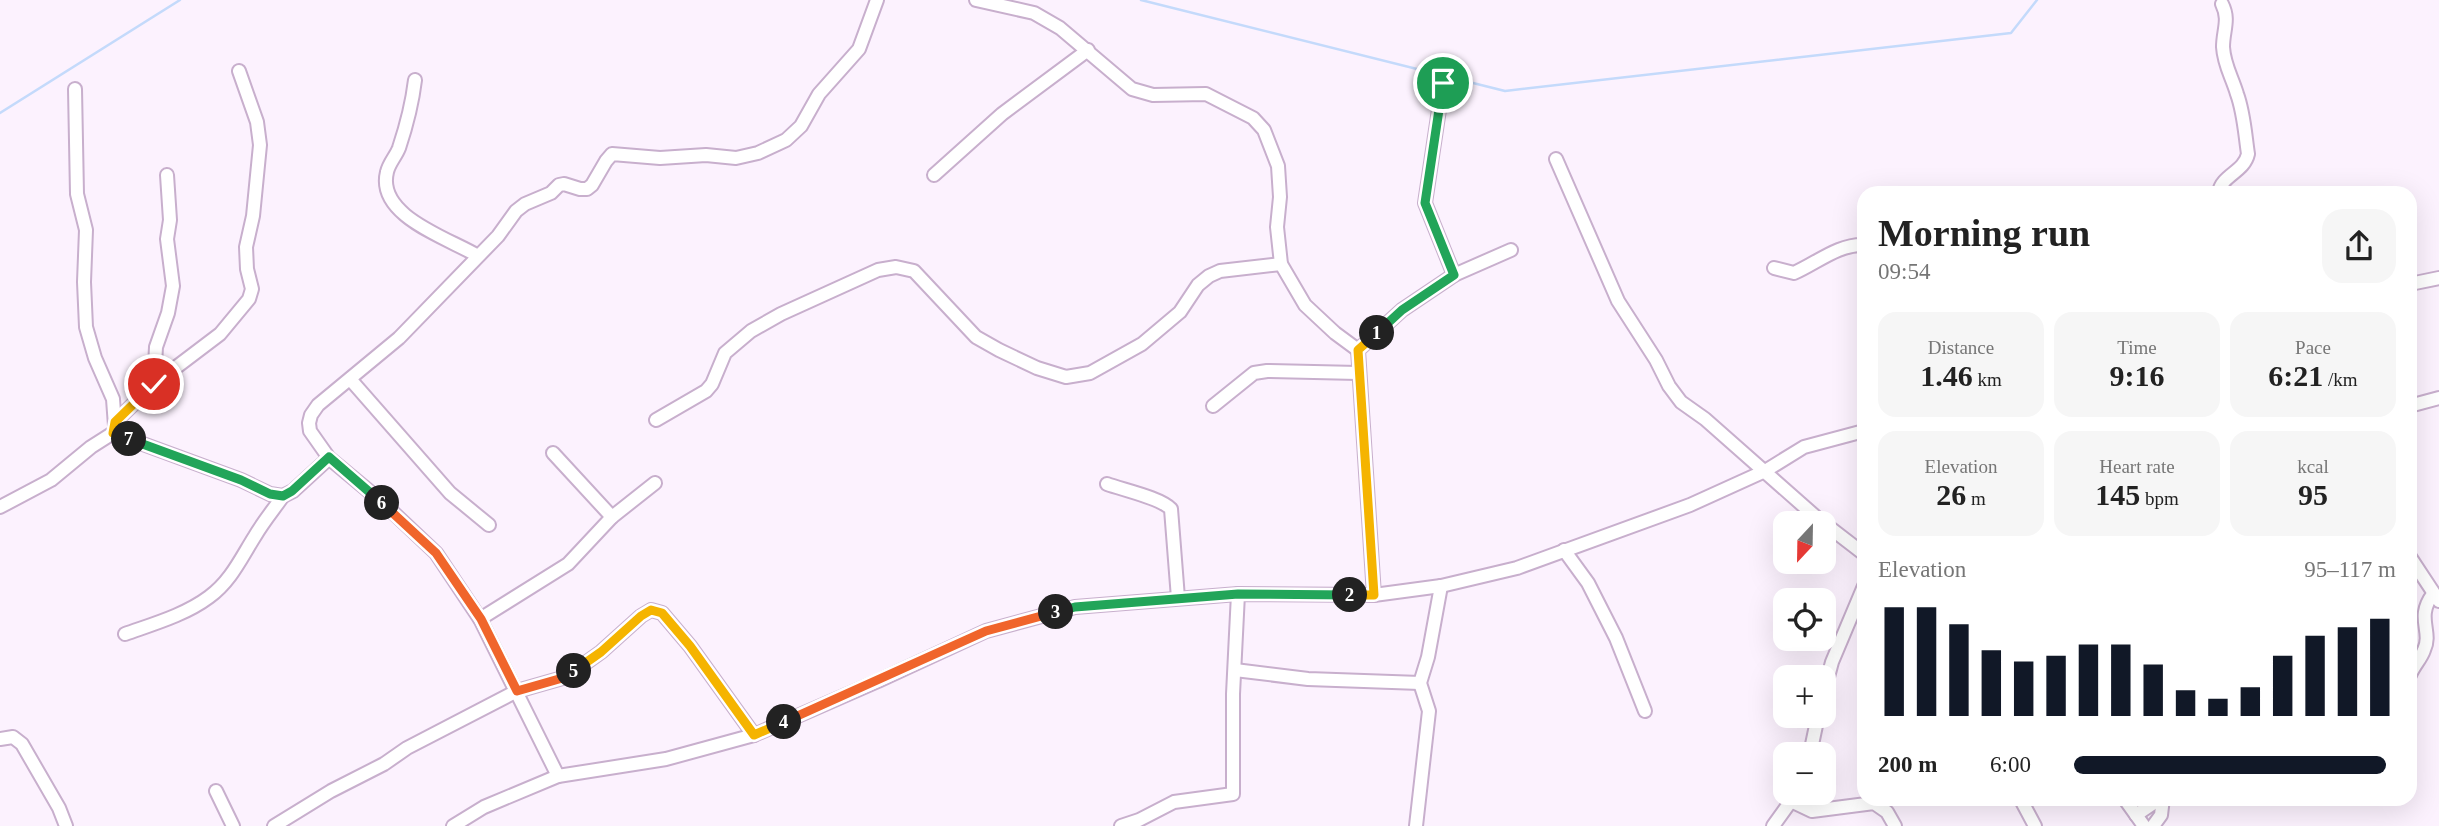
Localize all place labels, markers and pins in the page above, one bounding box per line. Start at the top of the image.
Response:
pin [1413,53,1473,113]
pin: 1 [1360,316,1394,350]
pin [124,354,184,414]
pin: 7 [111,422,146,457]
pin: 6 [364,486,400,520]
pin: 2 [1332,578,1368,612]
pin: 3 [1038,594,1074,630]
pin: 5 [556,654,592,688]
pin: 4 [766,704,802,740]

